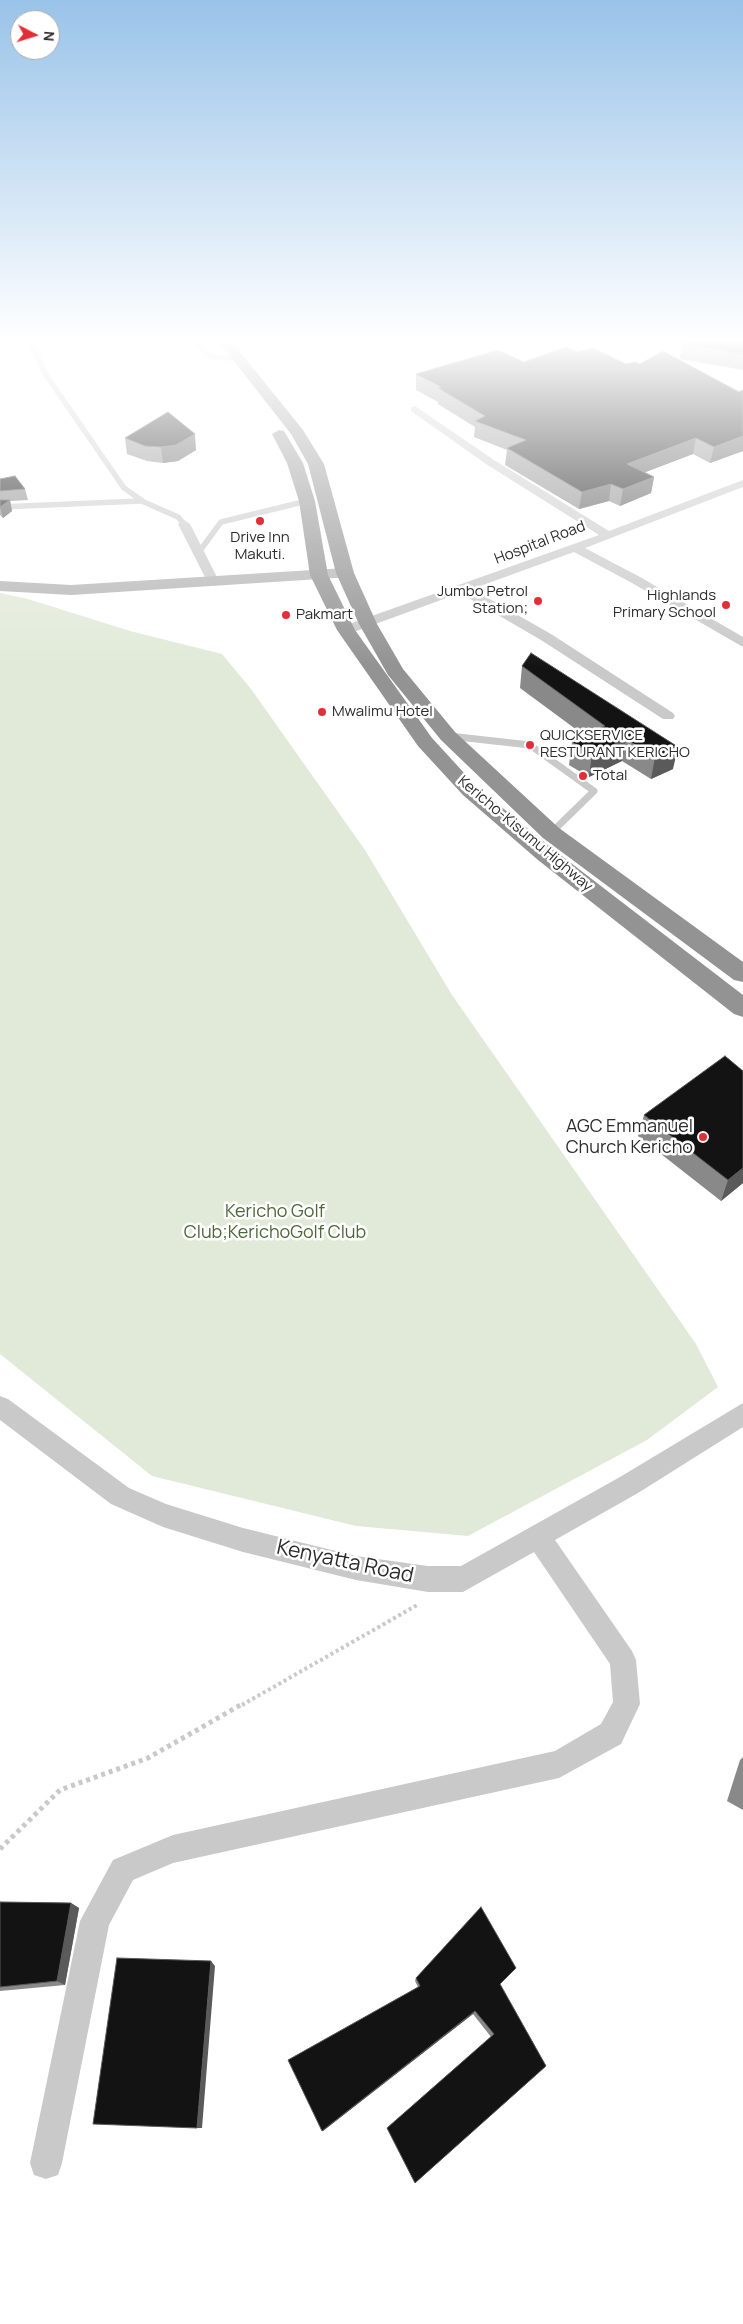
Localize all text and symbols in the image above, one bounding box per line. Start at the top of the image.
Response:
north arrow [10,10,60,60]
text: N [40,30,59,42]
marker: Drive Inn Makuti. [254,515,266,527]
street label: Hospital Road [492,517,588,569]
place label: Drive Inn Makuti. [230,529,290,564]
place label: Jumbo Petrol Station; [437,583,528,618]
place label: Highlands Primary School [613,587,716,622]
marker: Jumbo Petrol Station; [532,595,544,607]
marker: Highlands Primary School [720,599,732,611]
place label: Pakmart [296,606,353,624]
marker: Pakmart [280,609,292,621]
place label: Mwalimu Hotel [332,703,433,721]
marker: Mwalimu Hotel [316,706,328,718]
place label: QUICKSERVICE RESTURANT KERICHO [540,727,690,762]
marker: QUICKSERVICE RESTURANT KERICHO [524,739,536,751]
place label: Total [593,767,627,785]
marker: Total [577,770,589,782]
street label: Kericho-Kisumu Highway [454,772,596,896]
place label: AGC Emmanuel Church Kericho [566,1116,693,1158]
marker: AGC Emmanuel Church Kericho [697,1131,709,1143]
park label: Kericho Golf Club;KerichoGolf Club [184,1201,366,1244]
street label: Kenyatta Road [274,1535,416,1589]

